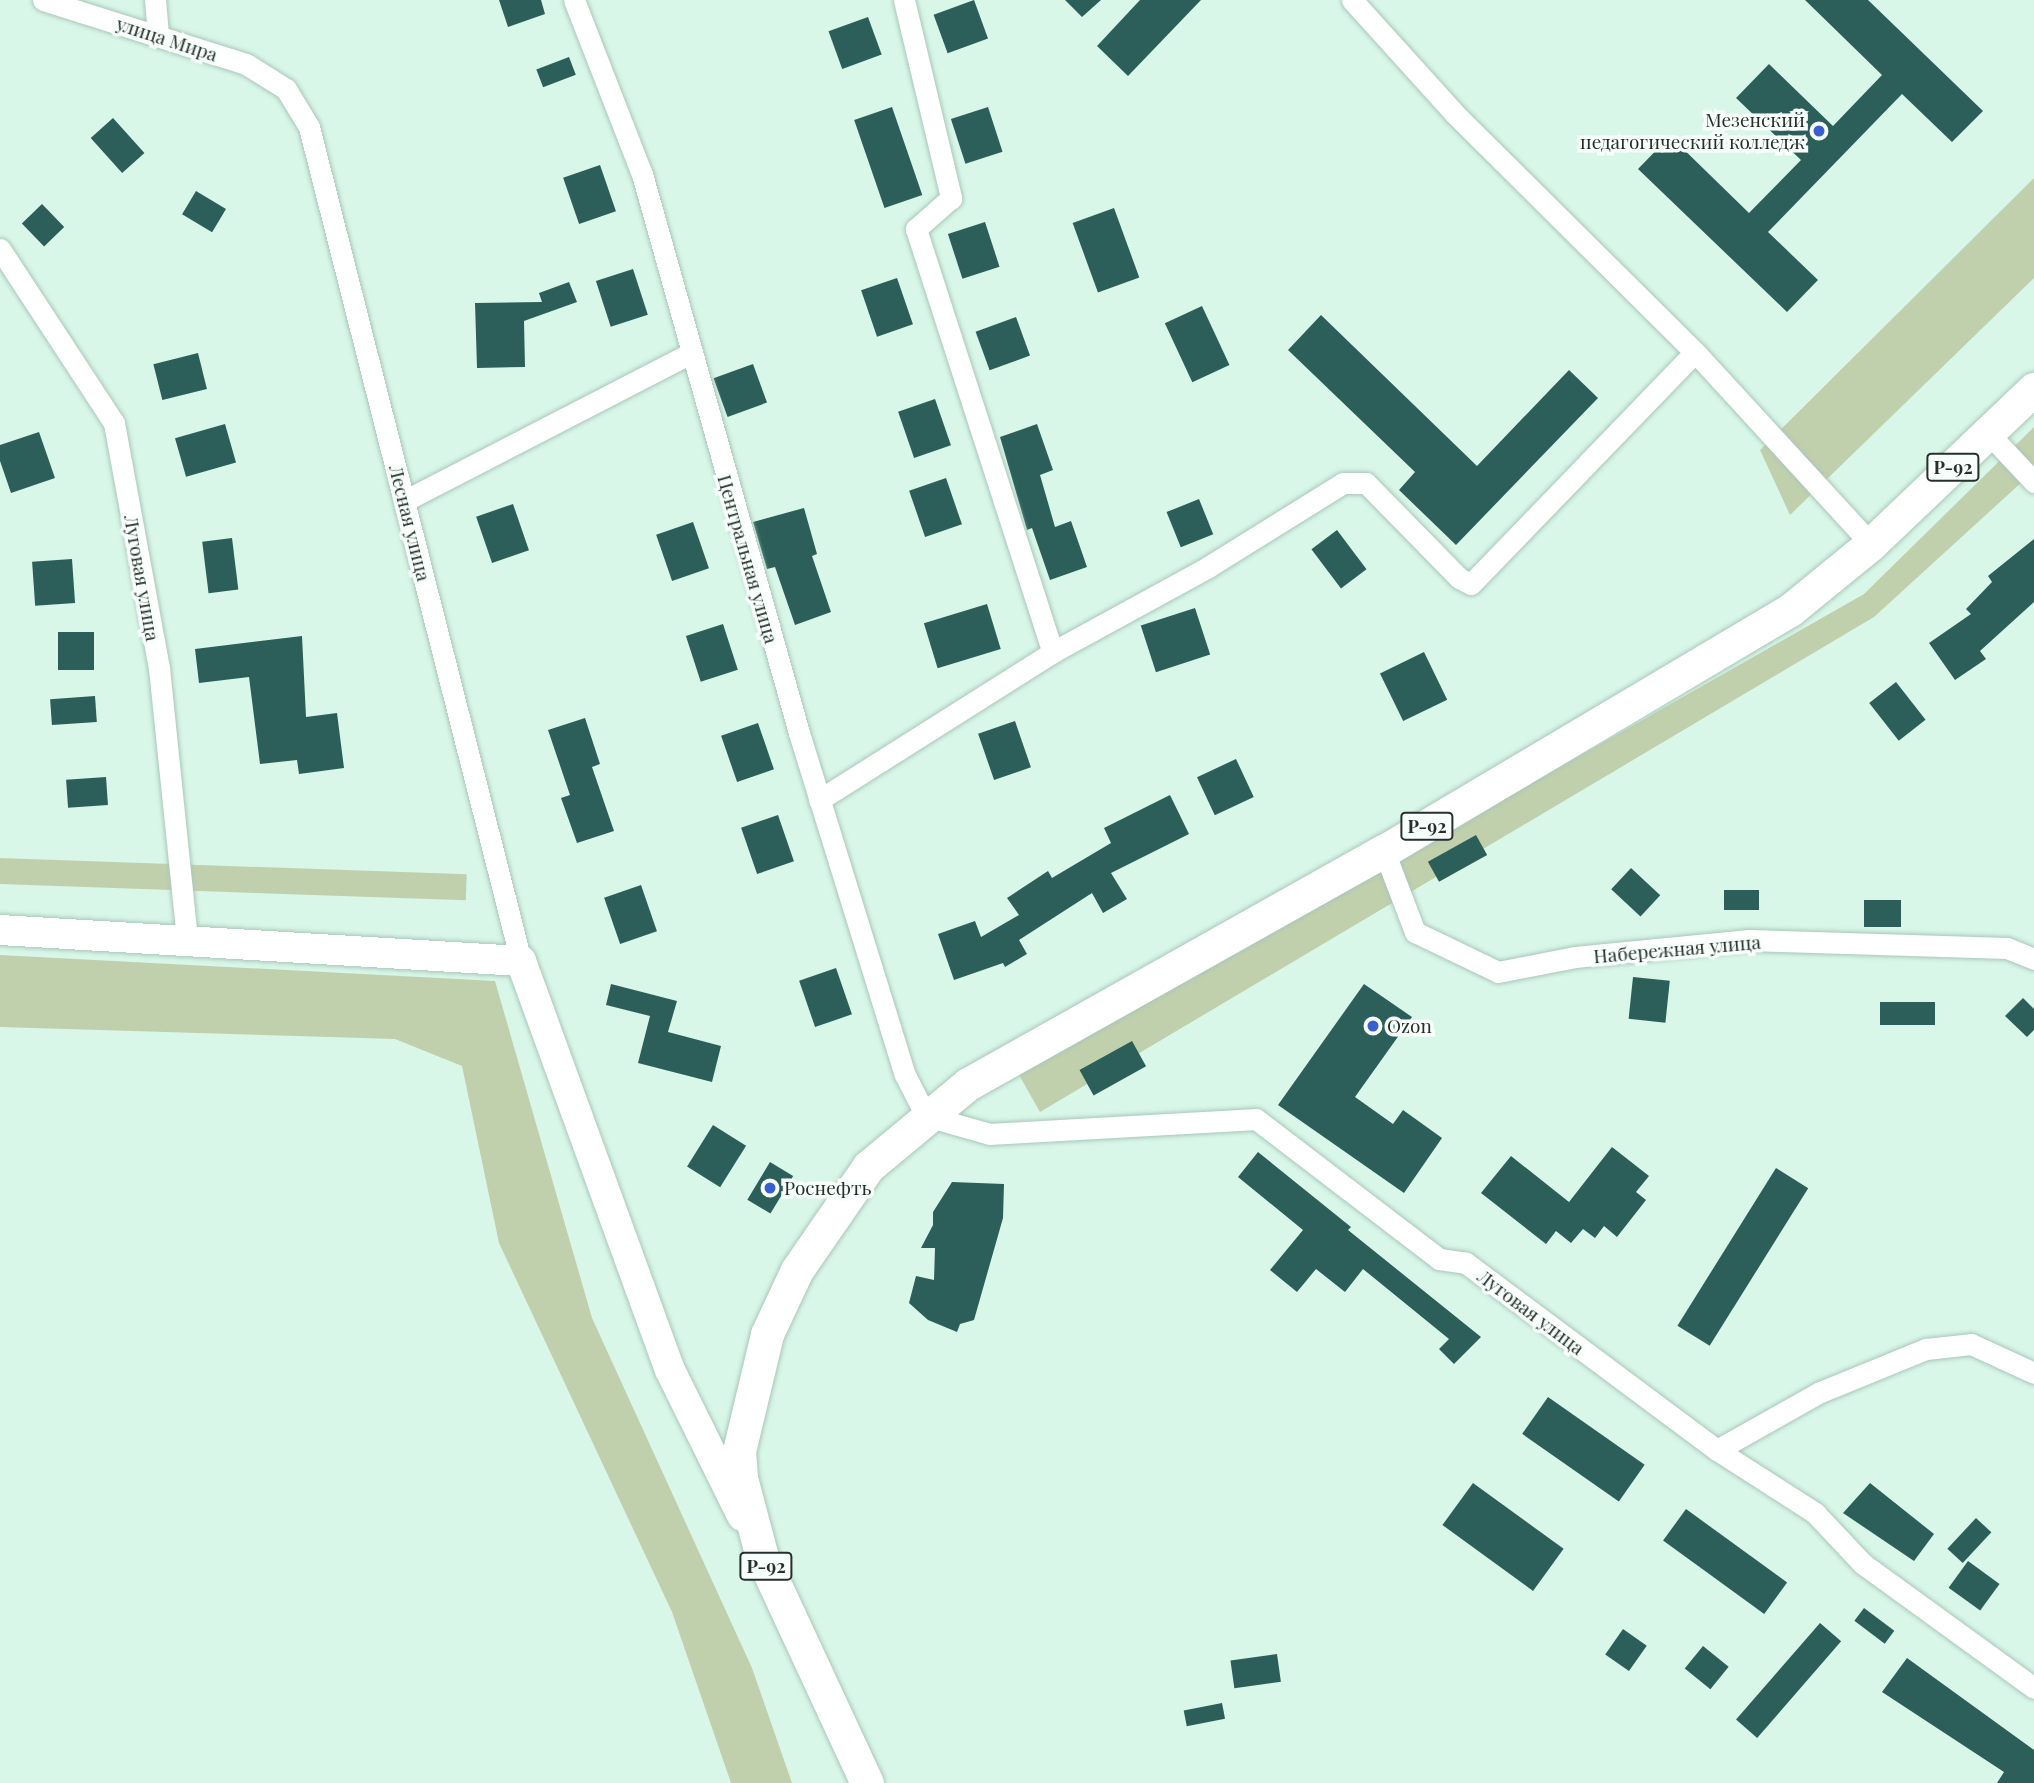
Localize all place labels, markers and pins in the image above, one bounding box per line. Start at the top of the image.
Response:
place label: Мезенский педагогический колледж [1580,109,1805,153]
marker: Мезенский педагогический колледж [1811,123,1827,139]
place label: Ozon [1387,1015,1432,1037]
marker: Ozon [1365,1018,1381,1034]
place label: Роснефть [784,1177,871,1199]
marker: Роснефть [762,1180,778,1196]

